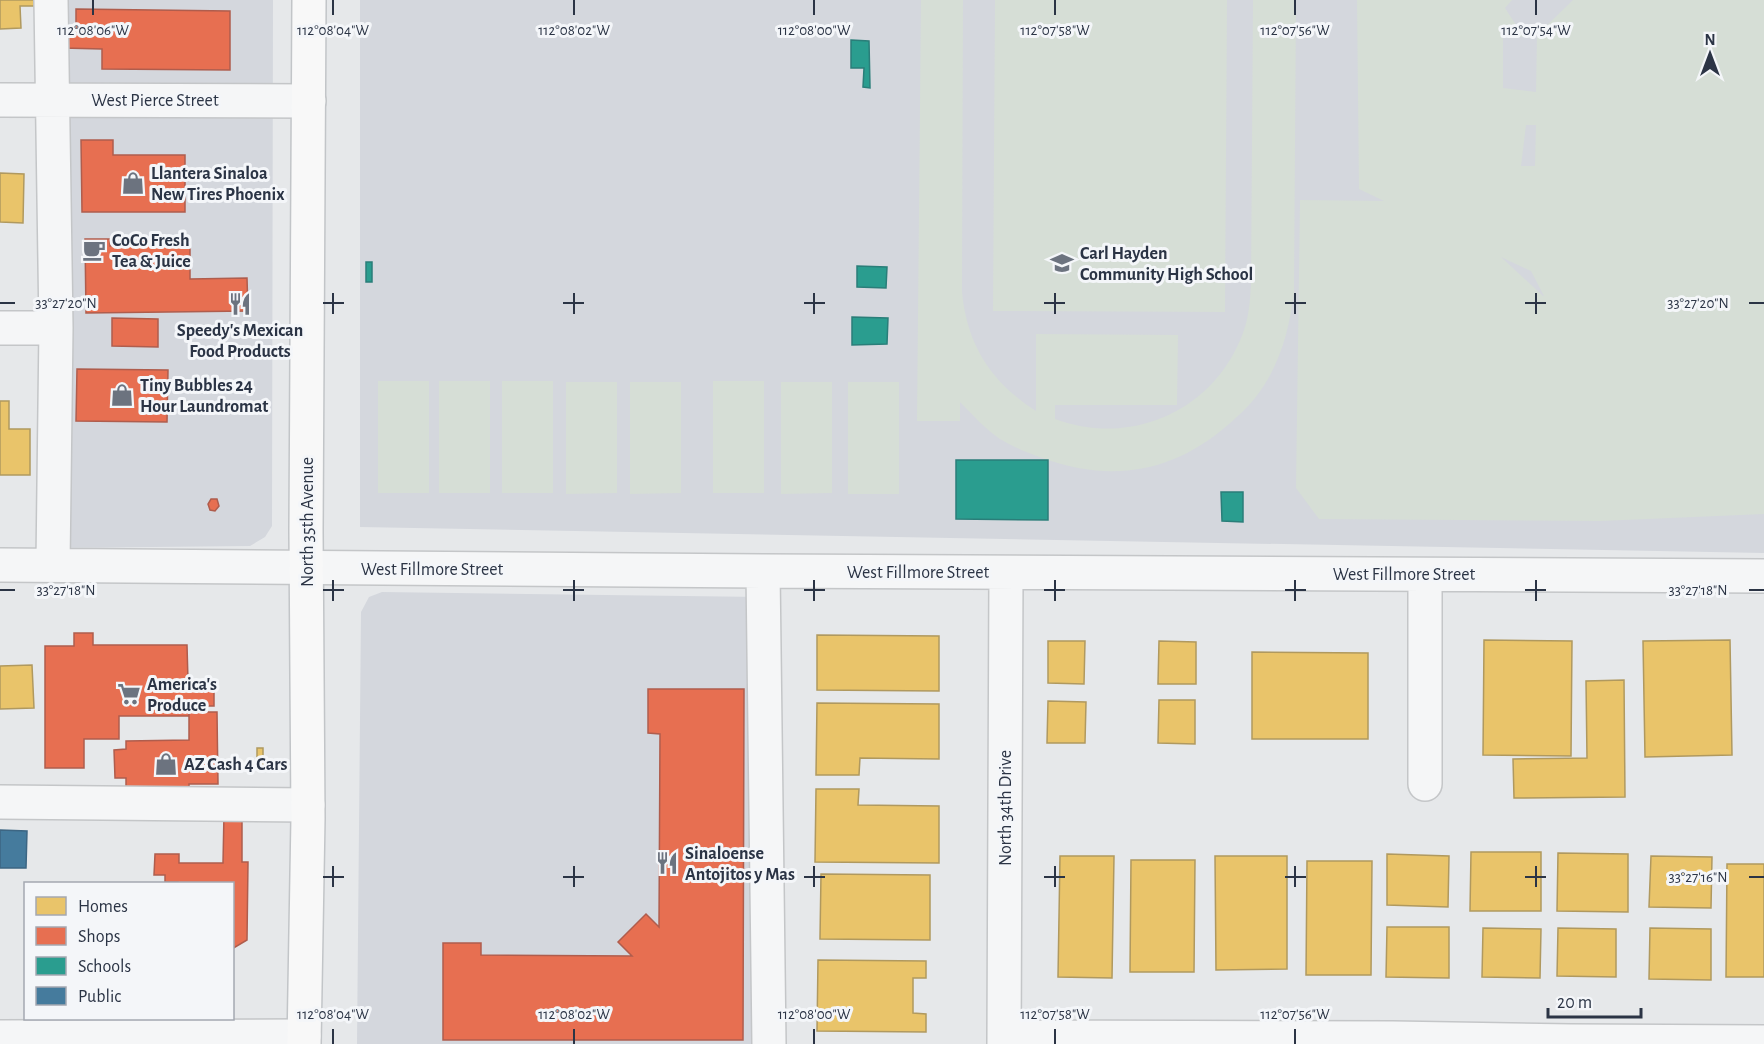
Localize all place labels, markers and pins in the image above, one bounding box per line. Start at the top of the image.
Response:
place label: Llantera Sinaloa New Tires Phoenix [151,165,285,204]
shop icon: Llantera Sinaloa New Tires Phoenix [120,170,146,196]
place label: CoCo Fresh Tea & Juice [112,232,191,271]
cafe icon: CoCo Fresh Tea & Juice [81,237,107,263]
place label: Carl Hayden Community High School [1080,245,1253,284]
school or university icon: Carl Hayden Community High School [1049,250,1075,276]
restaurant icon: Speedy's Mexican Food Products [227,291,253,317]
place label: Speedy's Mexican Food Products [177,322,303,361]
place label: Tiny Bubbles 24 Hour Laundromat [140,377,268,416]
shop icon: Tiny Bubbles 24 Hour Laundromat [109,382,135,408]
place label: America's Produce [147,676,217,715]
supermarket icon: America's Produce [116,681,142,707]
shop icon: AZ Cash 4 Cars [153,751,179,777]
place label: AZ Cash 4 Cars [184,756,287,774]
place label: Sinaloense Antojitos y Mas [685,845,795,884]
restaurant icon: Sinaloense Antojitos y Mas [654,850,680,876]

